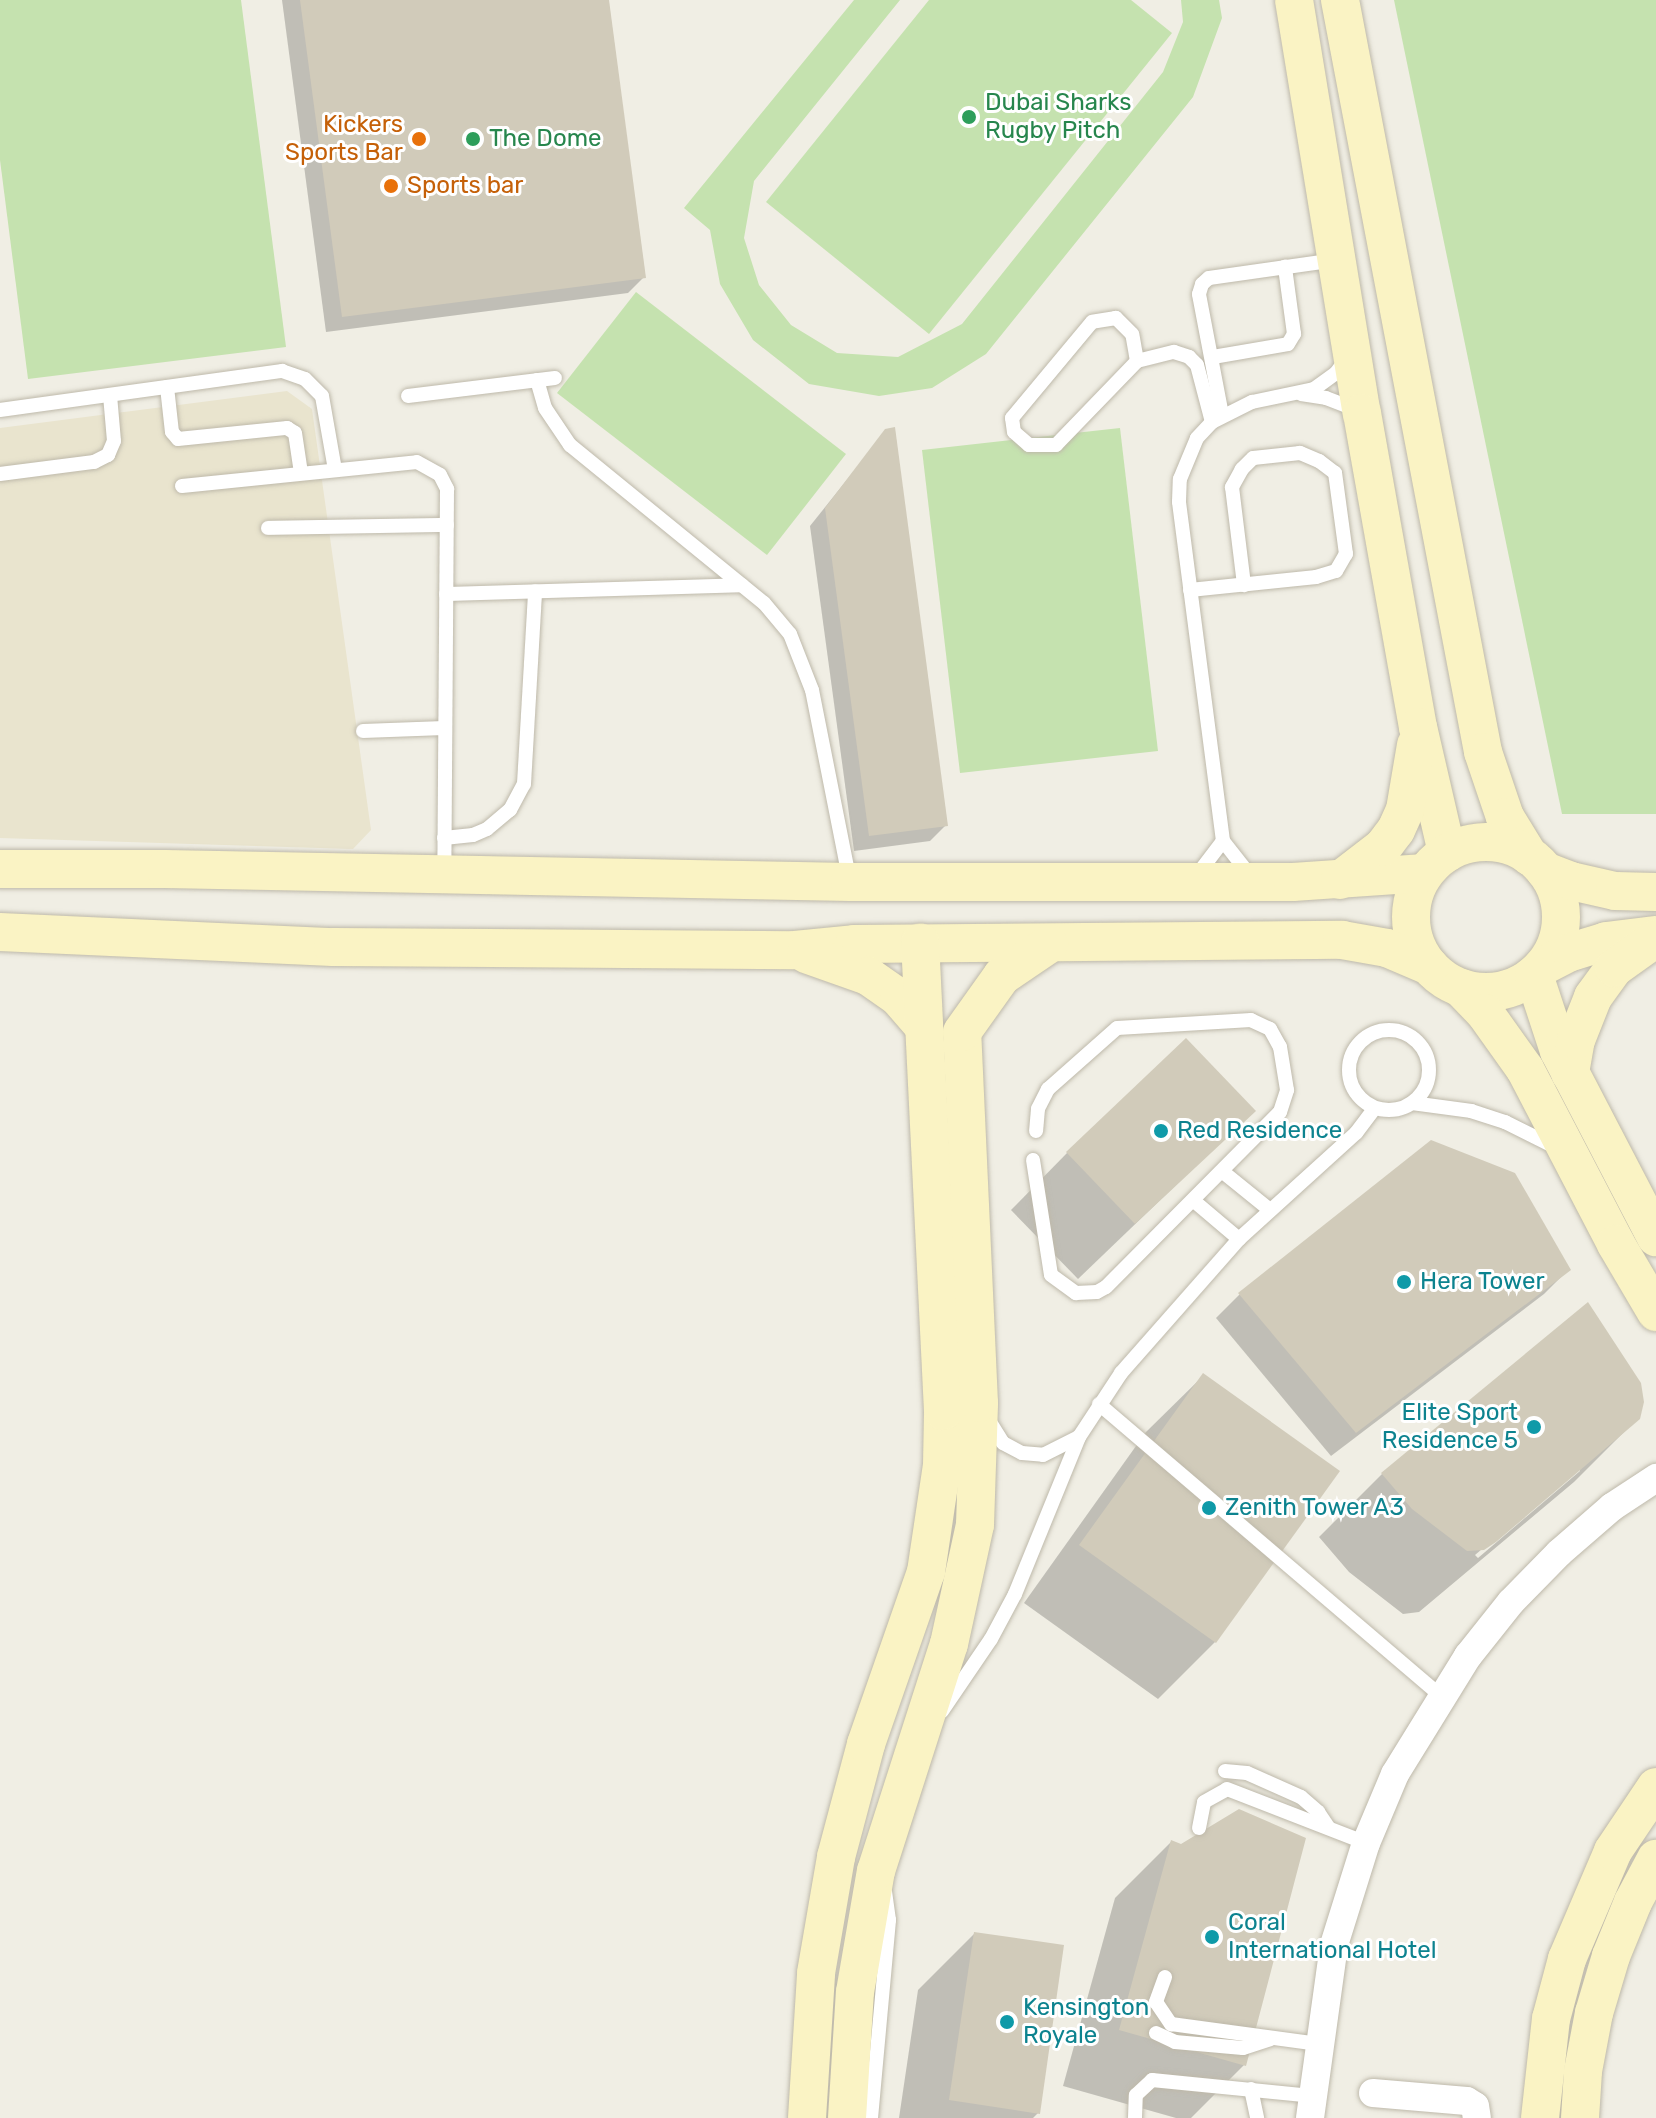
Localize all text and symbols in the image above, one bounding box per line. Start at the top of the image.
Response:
place label: Dubai Sharks Rugby Pitch [985,89,1132,145]
marker: Dubai Sharks Rugby Pitch [960,108,978,126]
place label: Kickers Sports Bar [285,111,403,167]
place label: The Dome [489,125,601,153]
marker: Kickers Sports Bar [410,130,428,148]
marker: The Dome [464,130,482,148]
place label: Sports bar [407,172,523,200]
marker: Sports bar [382,177,400,195]
place label: Red Residence [1177,1117,1342,1145]
marker: Red Residence [1152,1122,1170,1140]
place label: Hera Tower [1420,1268,1545,1296]
marker: Hera Tower [1395,1273,1413,1291]
place label: Elite Sport Residence 5 [1382,1399,1518,1455]
marker: Elite Sport Residence 5 [1525,1418,1543,1436]
place label: Zenith Tower A3 [1225,1494,1406,1522]
marker: Zenith Tower A3 [1200,1499,1218,1517]
place label: Coral International Hotel [1228,1909,1436,1965]
marker: Coral International Hotel [1203,1928,1221,1946]
place label: Kensington Royale [1023,1994,1149,2050]
marker: Kensington Royale [998,2013,1016,2031]

